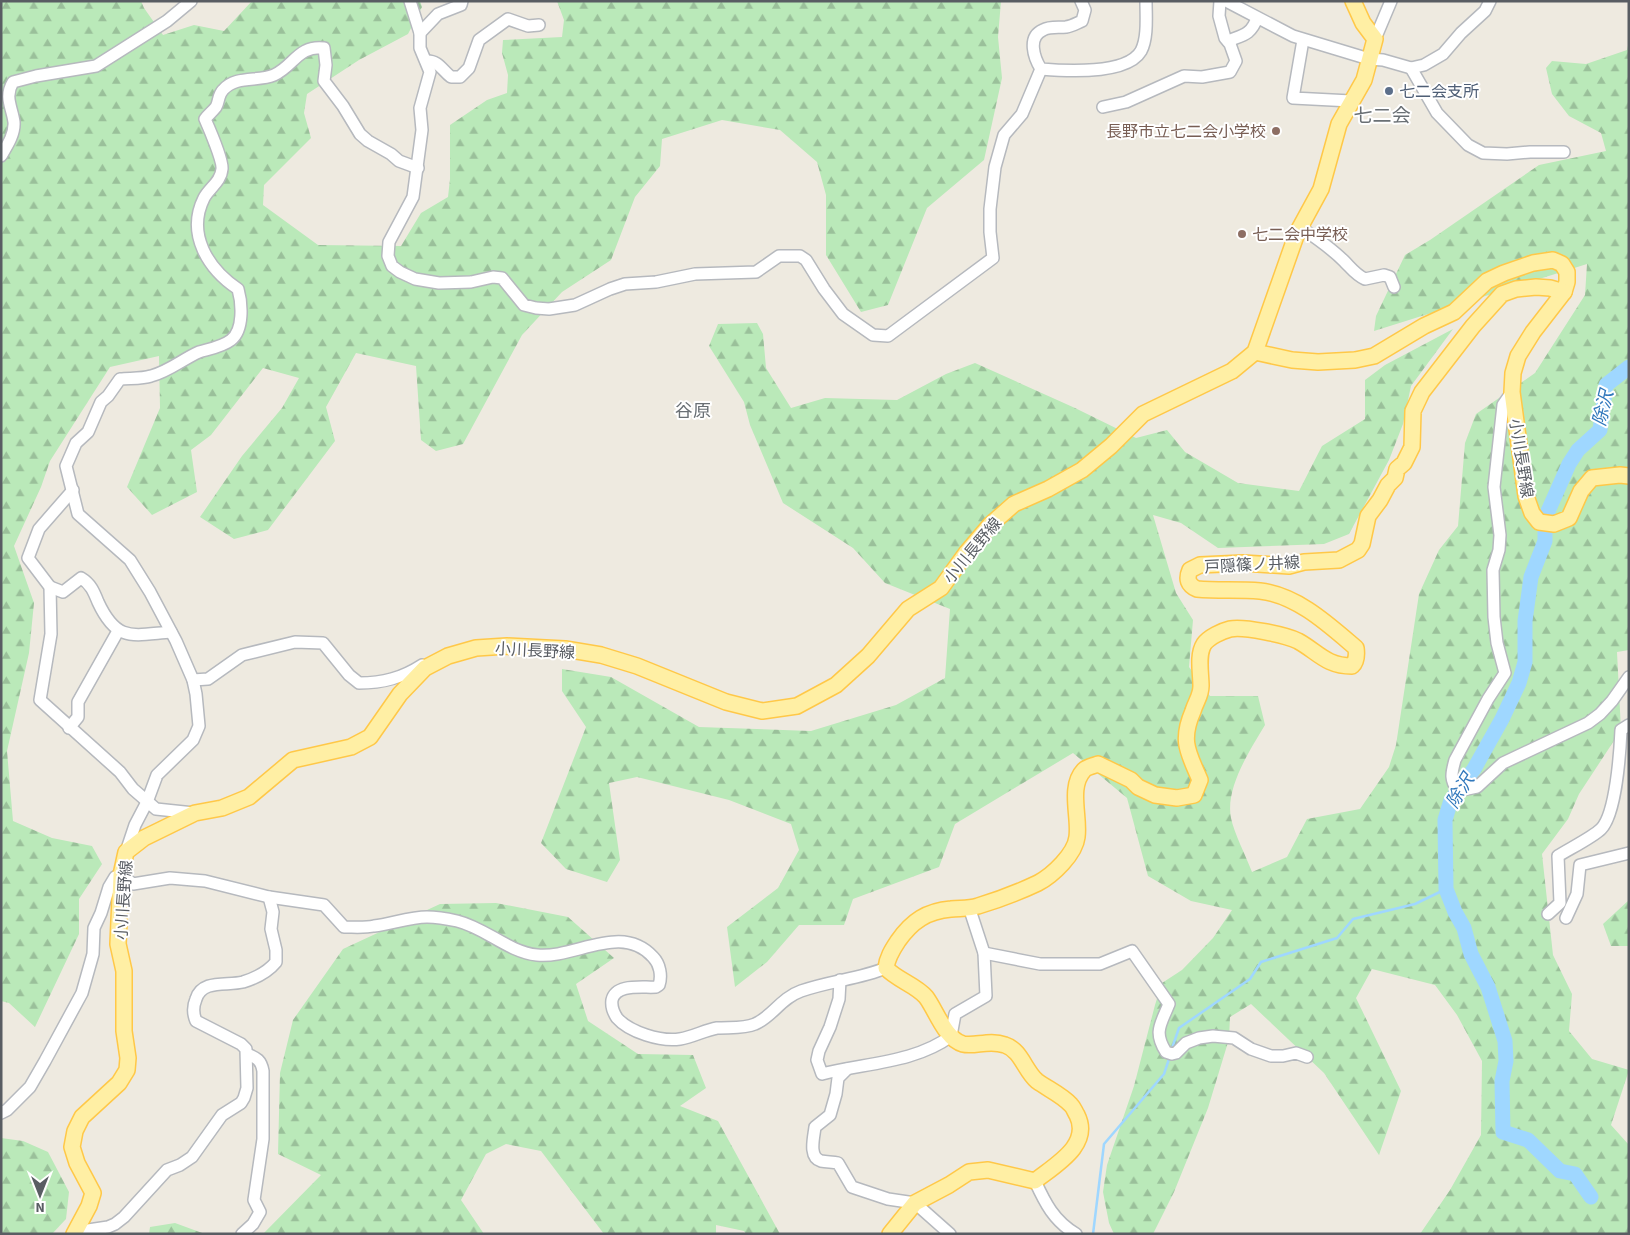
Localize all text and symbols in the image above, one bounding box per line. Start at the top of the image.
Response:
place label: 七二会支所 [1399,81,1479,103]
marker: 七二会支所 [1383,85,1395,97]
district label: 七二会 [1353,103,1411,130]
place label: 長野市立七二会小学校 [1106,121,1266,143]
marker: 長野市立七二会小学校 [1270,125,1282,137]
place label: 七二会中学校 [1252,224,1348,246]
marker: 七二会中学校 [1236,228,1248,240]
water label: 除沢 [1587,386,1620,429]
district label: 谷原 [675,399,711,424]
street label: 小川長野線 [1504,417,1538,499]
street label: 小川長野線 [939,513,1007,588]
street label: 戸隠篠ノ井線 [1204,552,1301,578]
street label: 小川長野線 [494,638,575,664]
water label: 除沢 [1440,768,1481,813]
street label: 小川長野線 [110,859,138,941]
north arrow [15,1170,65,1220]
text: N [35,1197,45,1217]

